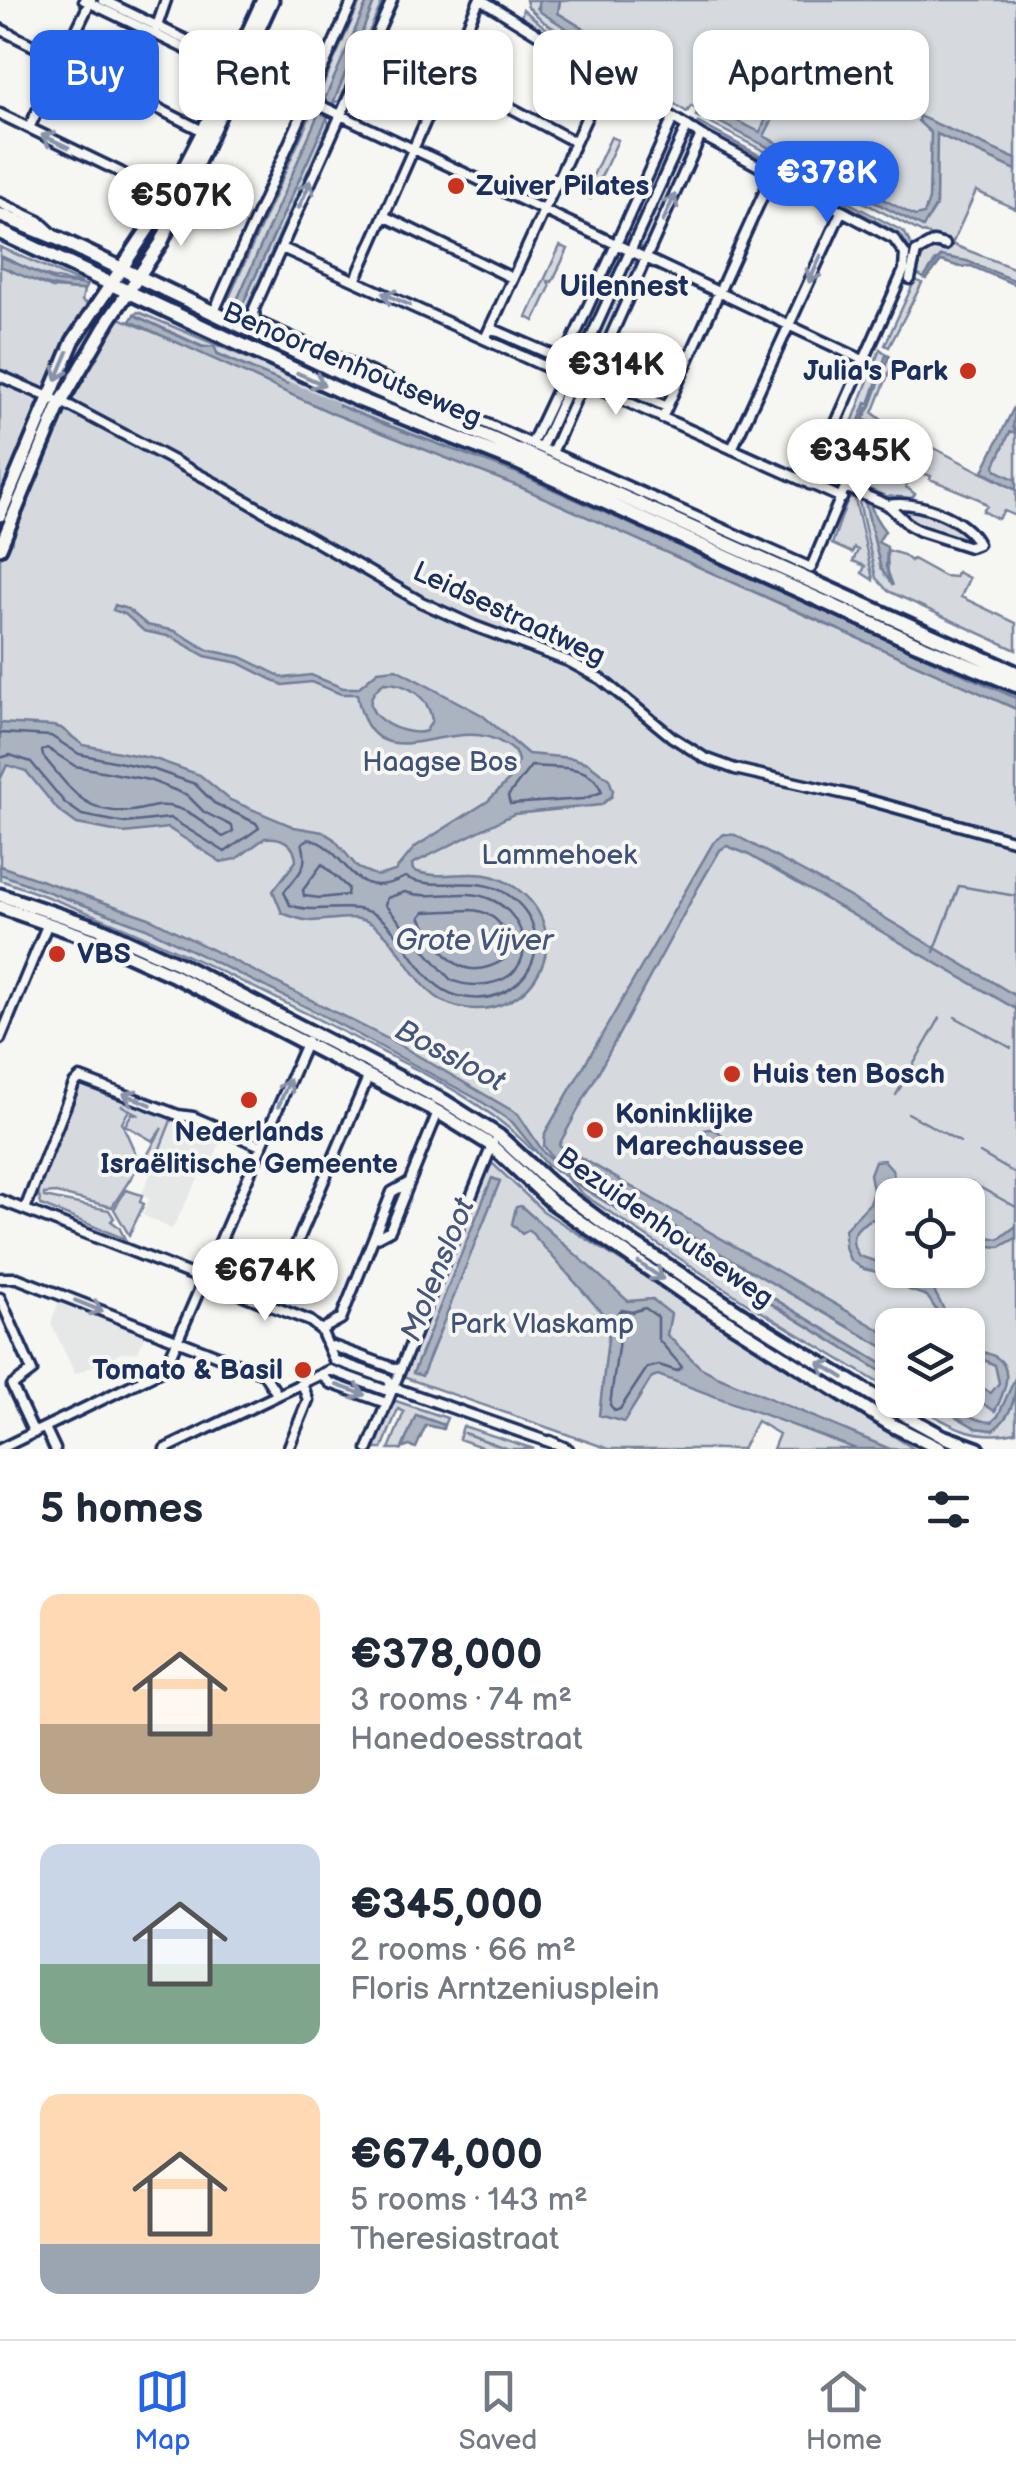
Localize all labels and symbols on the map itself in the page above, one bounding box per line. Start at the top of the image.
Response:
one-way arrow [41,130,71,149]
pin: €378K [757,141,897,226]
pin: €507K [111,164,251,249]
place label: Zuiver Pilates [476,170,649,203]
marker: Zuiver Pilates [445,175,467,197]
one-way arrow [297,180,316,210]
one-way arrow [660,194,679,224]
one-way arrow [805,253,823,284]
district label: Uilennest [560,269,689,305]
one-way arrow [381,289,412,307]
street label: Benoordenhoutseweg [218,295,486,435]
pin: €314K [546,333,686,418]
one-way arrow [52,350,70,381]
place label: Julia's Park [803,355,948,388]
marker: Julia's Park [957,360,979,382]
one-way arrow [295,370,325,389]
pin: €345K [790,419,930,504]
street label: Leidsestraatweg [408,555,610,673]
park label: Haagse Bos [362,746,518,779]
park label: Lammehoek [481,839,637,872]
water label: Grote Vijver [395,923,555,959]
place label: VBS [77,938,131,971]
marker: VBS [46,943,68,965]
water label: Bossloot [389,1012,512,1100]
place label: Huis ten Bosch [752,1058,945,1091]
marker: Huis ten Bosch [721,1063,743,1085]
one-way arrow [276,1078,294,1109]
one-way arrow [123,1088,153,1106]
marker: Nederlands Israëlitische Gemeente [238,1089,260,1111]
place label: Koninklijke Marechaussee [615,1098,804,1163]
place label: Nederlands Israëlitische Gemeente [100,1116,398,1181]
marker: Koninklijke Marechaussee [584,1119,606,1141]
street label: Bezuidenhoutseweg [550,1141,780,1315]
water label: Molensloot [393,1193,483,1347]
pin: €674K [195,1239,335,1324]
one-way arrow [636,1260,664,1281]
one-way arrow [73,1299,104,1317]
park label: Park Vlaskamp [450,1308,634,1341]
place label: Tomato & Basil [92,1354,283,1387]
marker: Tomato & Basil [292,1359,314,1381]
one-way arrow [817,1360,846,1381]
one-way arrow [335,1383,367,1401]

